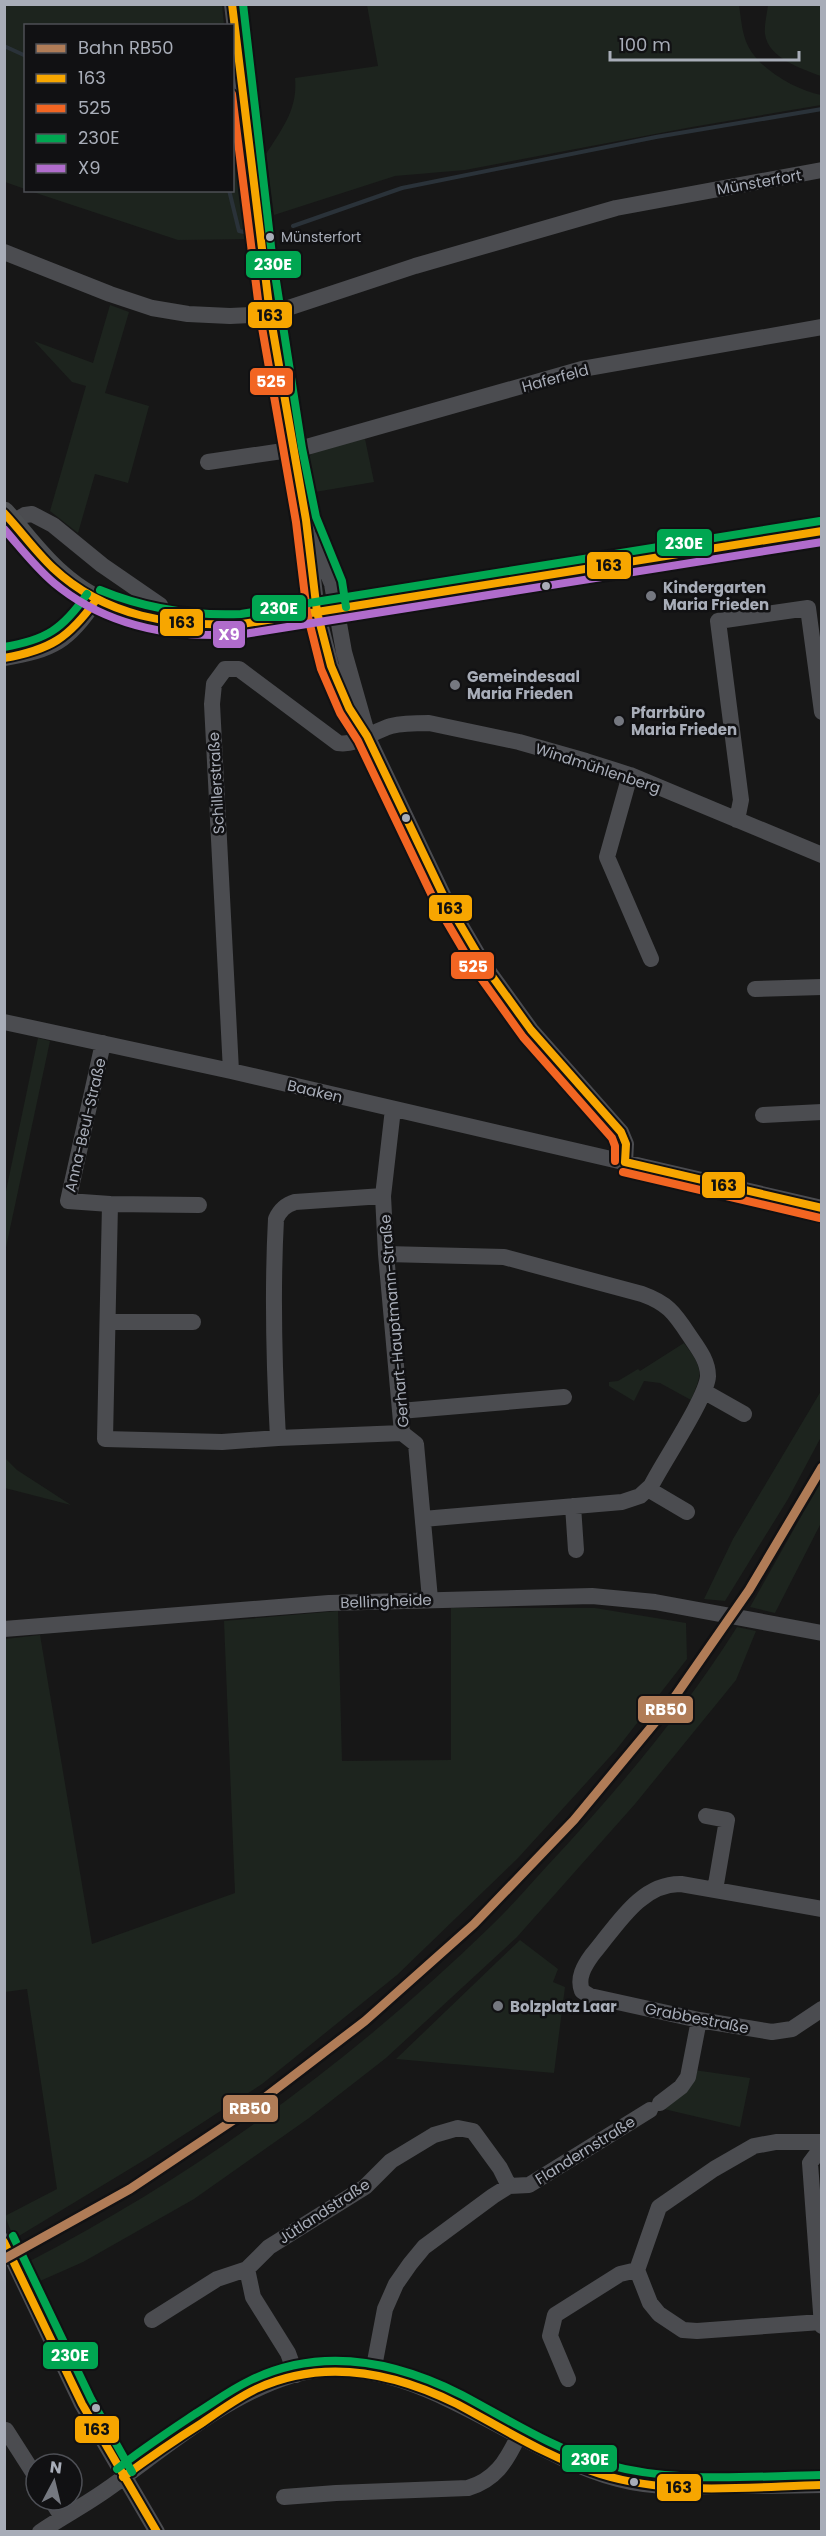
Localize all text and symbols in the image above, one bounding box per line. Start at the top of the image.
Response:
legend [24,24,234,192]
scale bar [610,24,799,62]
text: 100 m [619,32,671,57]
text: Bahn RB50 [78,35,174,60]
text: 163 [78,65,106,90]
text: 525 [78,95,111,120]
text: 230E [78,125,120,150]
text: X9 [78,155,101,180]
street label: Münsterfort [715,164,803,200]
place label: Münsterfort [281,227,361,247]
marker: Münsterfort [264,231,276,243]
line badge: 230E [245,250,302,279]
text: 230E [254,253,292,276]
line badge: 163 [247,301,293,329]
text: 163 [257,304,283,327]
street label: Haferfeld [519,359,591,397]
line badge: 525 [249,367,294,396]
text: 525 [256,370,286,393]
line badge: 230E [656,528,713,557]
text: 230E [665,532,703,555]
line badge: 163 [586,551,632,580]
text: 163 [596,554,622,577]
place label: Kindergarten Maria Frieden [663,577,769,615]
unlabelled marker [540,580,552,592]
marker: Kindergarten Maria Frieden [644,589,658,603]
line badge: 230E [251,594,307,622]
text: 230E [260,597,298,620]
line badge: 163 [159,608,204,637]
text: 163 [169,611,195,634]
line badge: X9 [212,620,246,649]
text: X9 [218,623,240,646]
place label: Gemeindesaal Maria Frieden [467,666,580,704]
marker: Gemeindesaal Maria Frieden [448,678,462,692]
place label: Pfarrbüro Maria Frieden [631,702,737,740]
marker: Pfarrbüro Maria Frieden [612,714,626,728]
street label: Schillerstraße [203,732,229,834]
street label: Windmühlenberg [533,738,663,798]
unlabelled marker [400,812,412,824]
line badge: 163 [428,894,473,922]
text: 163 [437,897,463,920]
line badge: 525 [450,951,495,980]
text: 525 [458,955,488,978]
street label: Anna-Beul-Straße [59,1056,111,1194]
street label: Baaken [285,1074,345,1108]
line badge: 163 [701,1171,746,1199]
text: 163 [711,1174,737,1197]
street label: Gerhart-Hauptmann-Straße [374,1214,414,1428]
street label: Bellingheide [340,1589,432,1613]
line badge: RB50 [637,1695,694,1724]
text: RB50 [645,1698,687,1721]
place label: Bolzplatz Laar [510,1996,617,2017]
street label: Grabbestraße [643,1998,751,2038]
marker: Bolzplatz Laar [491,1999,505,2013]
line badge: RB50 [222,2094,279,2123]
text: RB50 [229,2097,271,2120]
street label: Flandernstraße [531,2111,639,2189]
street label: Jütlandstraße [274,2174,374,2248]
line badge: 230E [42,2341,99,2370]
text: 230E [51,2344,89,2367]
unlabelled marker [90,2402,102,2414]
line badge: 163 [74,2415,120,2444]
text: 163 [84,2418,110,2441]
line badge: 230E [561,2444,618,2473]
text: 230E [571,2448,609,2471]
north arrow [24,2452,84,2512]
text: N [48,2455,63,2480]
line badge: 163 [656,2473,702,2502]
unlabelled marker [628,2476,640,2488]
text: 163 [666,2476,692,2499]

